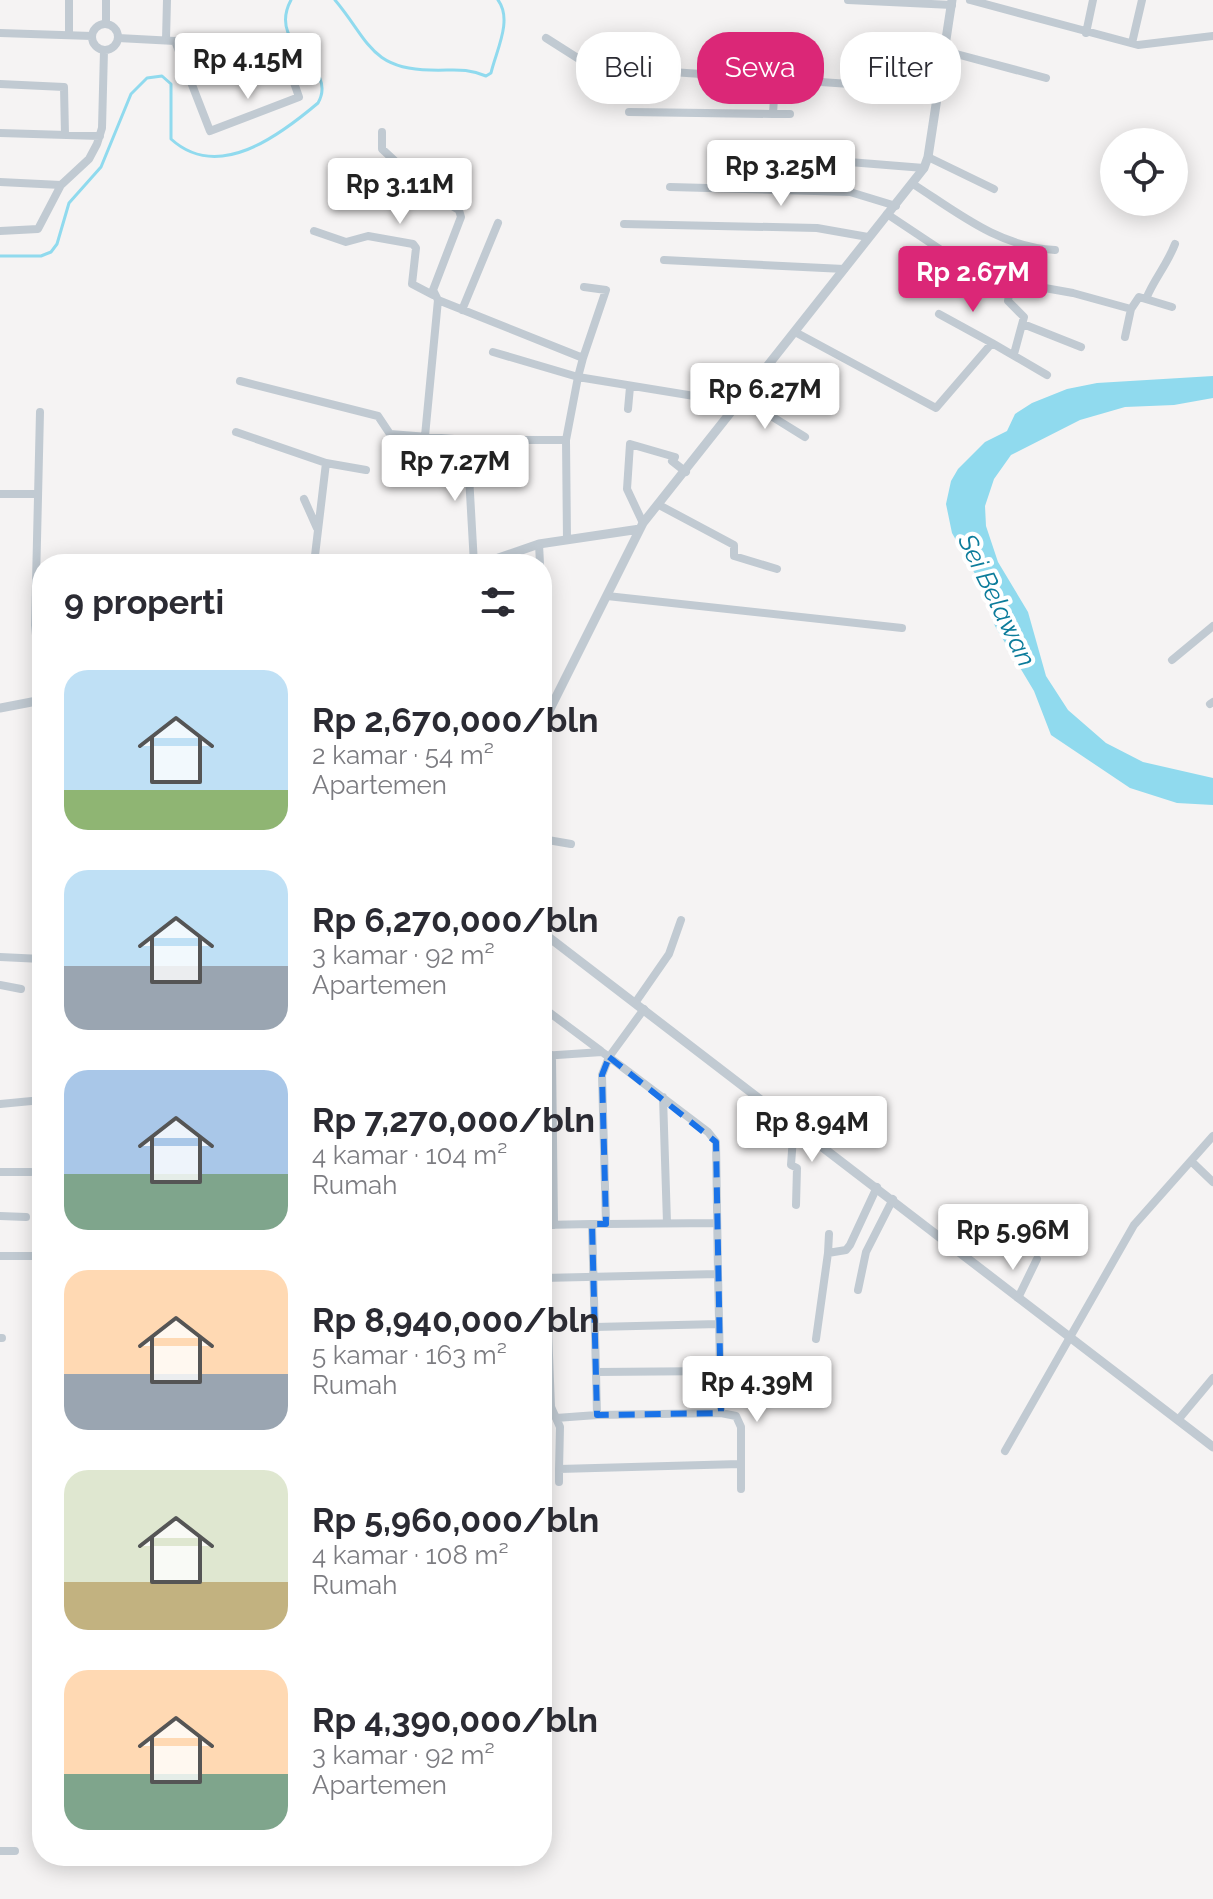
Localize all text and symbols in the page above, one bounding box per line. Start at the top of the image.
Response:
chip: Beli [576,32,681,104]
chip: Sewa [697,32,824,104]
chip: Filter [840,32,961,104]
pin: Rp 4.15M [165,33,331,101]
text: Rp 4.15M [193,44,303,74]
map controls [1100,128,1188,216]
button: locate [1100,128,1188,216]
pin: Rp 3.25M [698,140,864,208]
text: Rp 3.25M [725,151,837,181]
pin: Rp 3.11M [317,158,483,226]
text: Rp 3.11M [346,169,454,199]
pin: Rp 2.67M [890,246,1056,314]
text: Rp 2.67M [916,257,1030,287]
pin: Rp 6.27M [682,363,848,431]
text: Rp 6.27M [708,374,822,404]
pin: Rp 7.27M [372,435,538,503]
text: Rp 7.27M [400,446,510,476]
water label: Sei Belawan [952,528,1042,671]
icon: filters [476,580,520,624]
text: 9 properti [64,582,224,622]
text: Rp 2,670,000/bln [312,700,599,740]
icon: home [128,702,224,798]
text: 2 kamar · 54 m² [312,740,494,770]
text: Apartemen [312,770,447,800]
text: Rp 6,270,000/bln [312,900,599,940]
icon: home [128,902,224,998]
text: 3 kamar · 92 m² [312,940,495,970]
text: Apartemen [312,970,447,1000]
pin: Rp 8.94M [729,1096,895,1164]
text: Rp 7,270,000/bln [312,1100,595,1140]
icon: home [128,1102,224,1198]
text: Rp 8.94M [755,1107,869,1137]
text: 4 kamar · 104 m² [312,1140,507,1170]
text: Rumah [312,1170,397,1200]
pin: Rp 5.96M [930,1204,1096,1272]
text: Rp 5.96M [956,1215,1070,1245]
text: Rp 8,940,000/bln [312,1300,600,1340]
icon: home [128,1302,224,1398]
text: 5 kamar · 163 m² [312,1340,507,1370]
pin: Rp 4.39M [674,1356,840,1424]
text: Rp 4.39M [701,1367,813,1397]
text: Rumah [312,1370,397,1400]
text: Rp 5,960,000/bln [312,1500,599,1540]
icon: home [128,1502,224,1598]
text: 4 kamar · 108 m² [312,1540,509,1570]
text: Rumah [312,1570,397,1600]
text: Rp 4,390,000/bln [312,1700,598,1740]
icon: home [128,1702,224,1798]
text: 3 kamar · 92 m² [312,1740,495,1770]
text: Apartemen [312,1770,447,1800]

